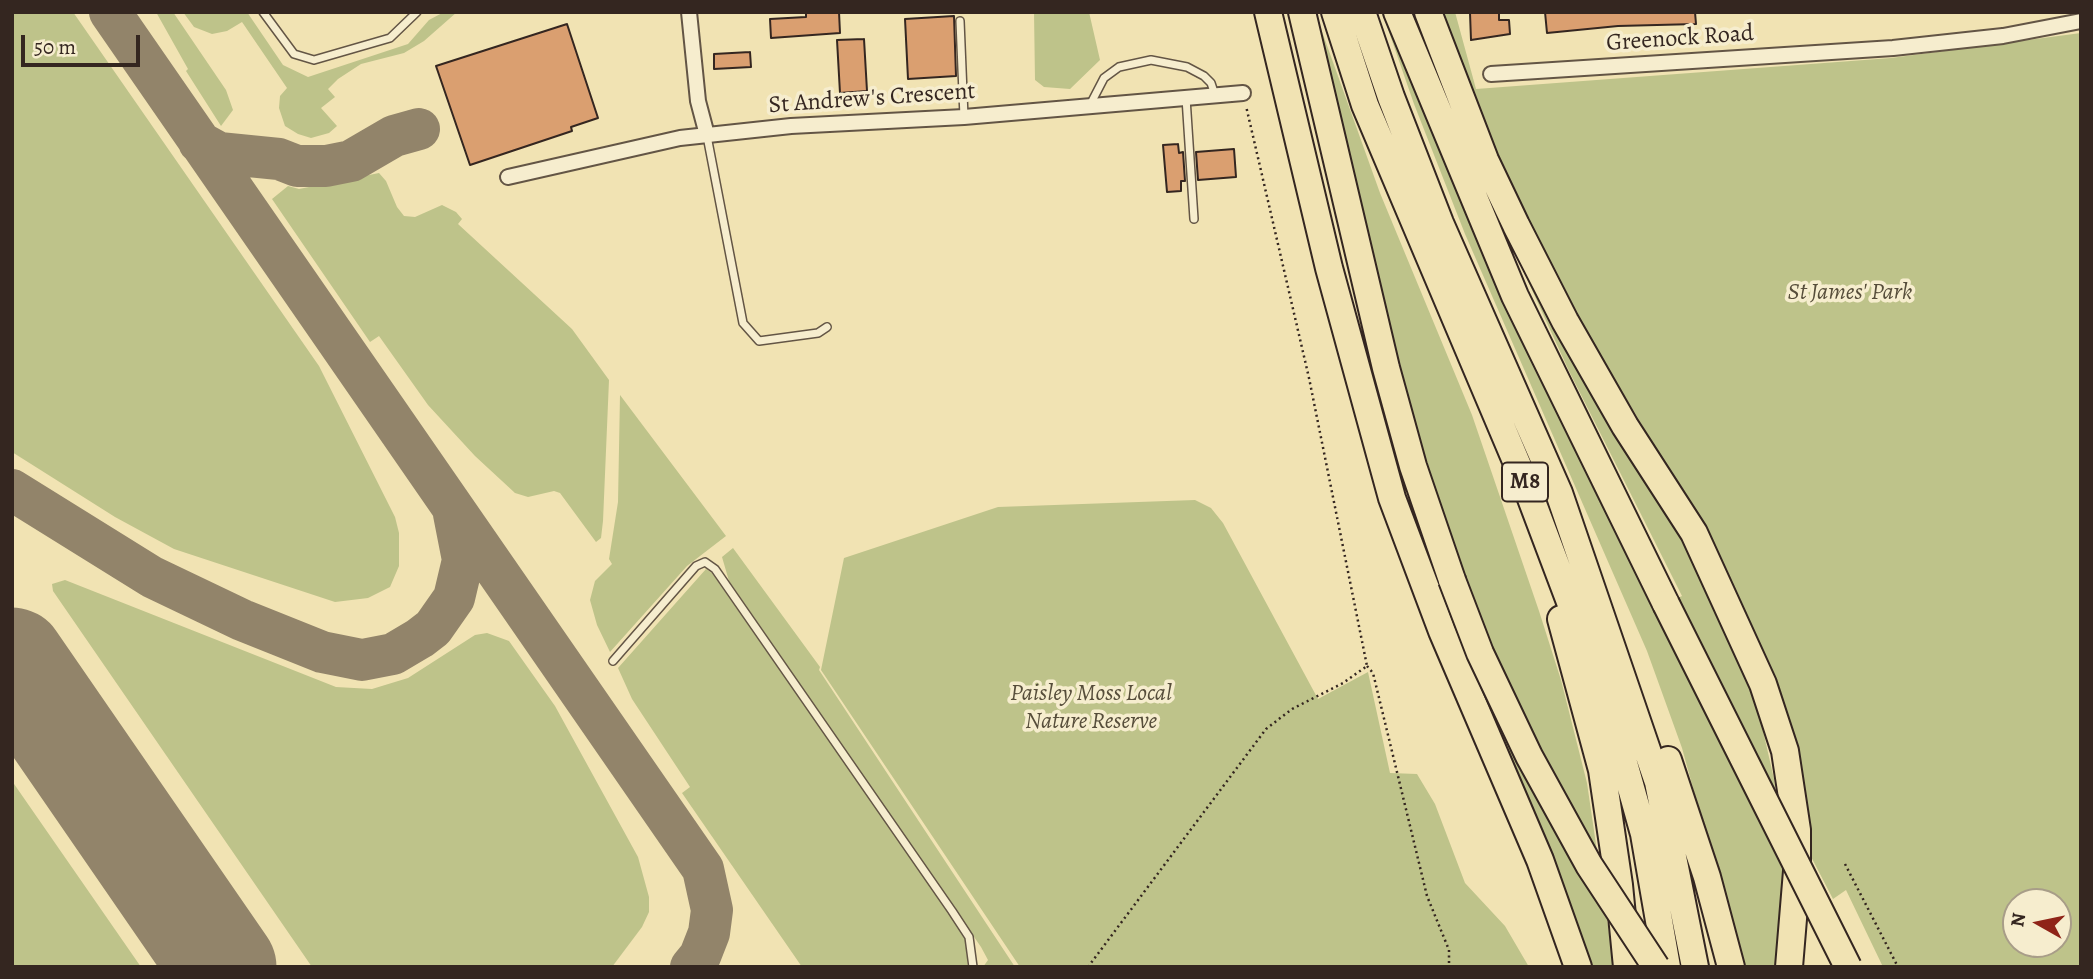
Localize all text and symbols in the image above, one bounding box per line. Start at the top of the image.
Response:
street label: Greenock Road [1605,19,1755,59]
scale bar [24,21,144,65]
text: 50 m [34,33,76,61]
street label: St Andrew's Crescent [768,77,976,121]
park label: St James' Park [1787,279,1913,307]
road number: M8 [1502,462,1548,502]
park label: Paisley Moss Local Nature Reserve [1010,680,1172,736]
north arrow [2002,888,2072,958]
text: N [2004,911,2032,929]

